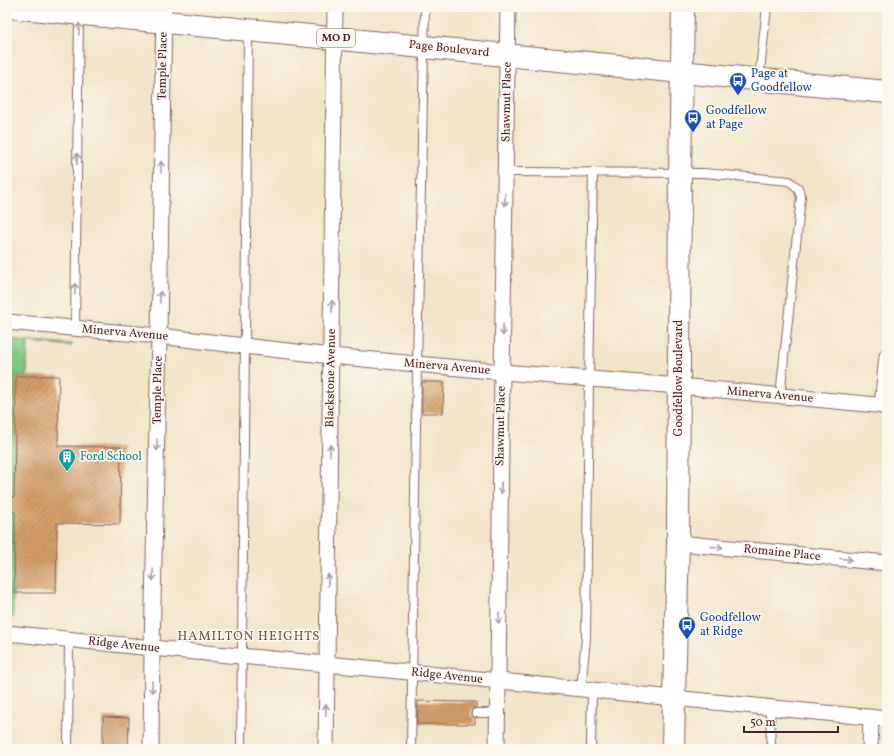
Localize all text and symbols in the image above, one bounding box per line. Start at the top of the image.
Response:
one-way arrow [75,23,83,36]
road number: MO D [317,29,355,47]
street label: Temple Place [154,31,172,100]
street label: Page Boulevard [408,37,490,61]
street label: Shawmut Place [498,61,516,142]
place label: Page at Goodfellow [751,66,813,96]
bus stop icon: Page at Goodfellow [728,71,748,96]
place label: Goodfellow at Page [706,103,768,133]
bus stop icon: Goodfellow at Page [683,108,703,133]
one-way arrow [73,153,81,166]
one-way arrow [157,161,165,174]
one-way arrow [501,193,509,206]
one-way arrow [71,283,79,296]
one-way arrow [156,291,164,304]
one-way arrow [328,300,336,313]
street label: Goodfellow Boulevard [671,319,687,436]
street label: Minerva Avenue [81,321,169,345]
one-way arrow [499,323,507,336]
street label: Blackstone Avenue [322,328,340,428]
street label: Temple Place [149,355,167,424]
street label: Minerva Avenue [403,355,491,379]
street label: Minerva Avenue [726,383,814,407]
street label: Shawmut Place [492,385,510,466]
one-way arrow [153,438,160,451]
one-way arrow [326,444,334,457]
building icon: Ford School [57,447,77,472]
place label: Ford School [80,449,142,465]
one-way arrow [497,481,505,494]
street label: Romaine Place [743,541,822,565]
one-way arrow [710,543,723,551]
one-way arrow [839,556,852,563]
one-way arrow [150,568,157,581]
one-way arrow [324,574,332,587]
place label: Goodfellow at Ridge [700,610,762,640]
one-way arrow [495,611,503,624]
bus stop icon: Goodfellow at Ridge [677,615,697,640]
district label: HAMILTON HEIGHTS [177,628,321,646]
street label: Ridge Avenue [87,633,161,657]
street label: Ridge Avenue [410,664,484,688]
one-way arrow [148,680,156,693]
one-way arrow [322,704,330,717]
scale bar [744,708,838,734]
text: 50 m [750,715,776,731]

